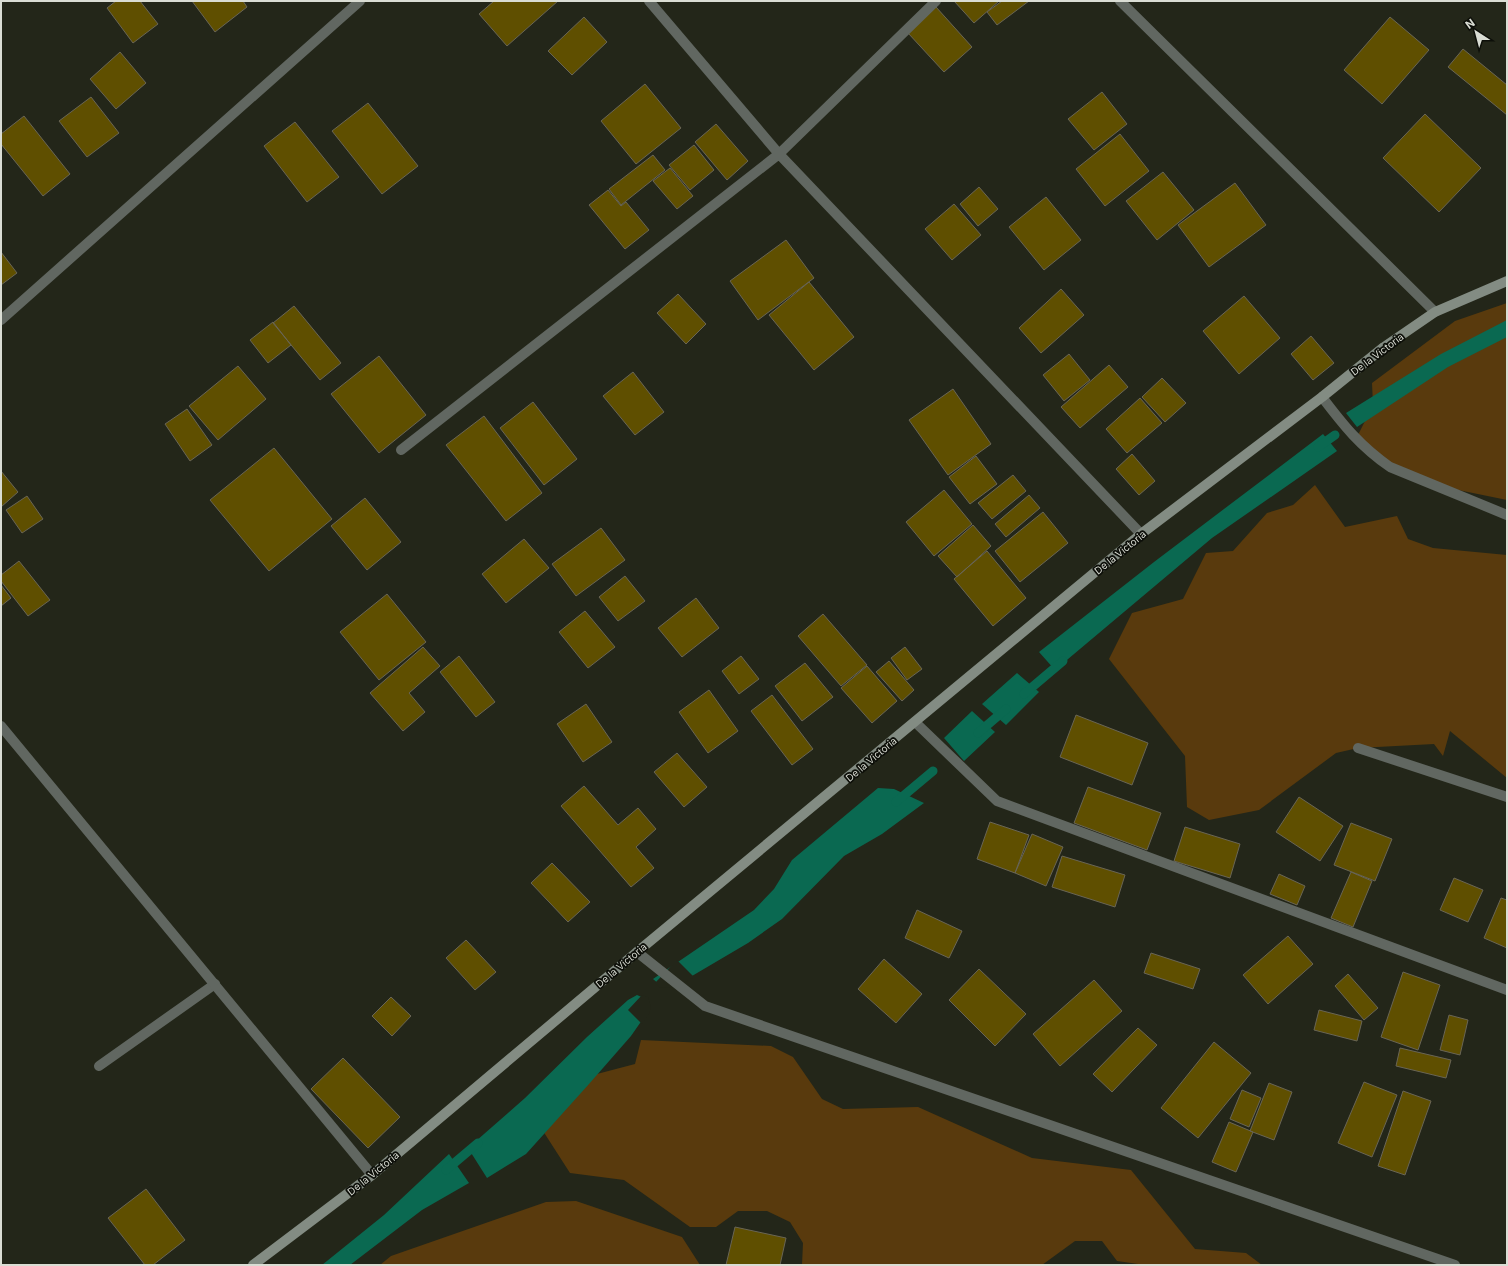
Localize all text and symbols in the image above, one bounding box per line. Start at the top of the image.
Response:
north arrow [1456,12,1496,52]
text: N [1463,16,1478,32]
street label: De la Victoria [1348,330,1406,378]
street label: De la Victoria [1092,528,1148,576]
street label: De la Victoria [843,734,899,784]
street label: De la Victoria [593,940,649,990]
street label: De la Victoria [345,1149,401,1197]

